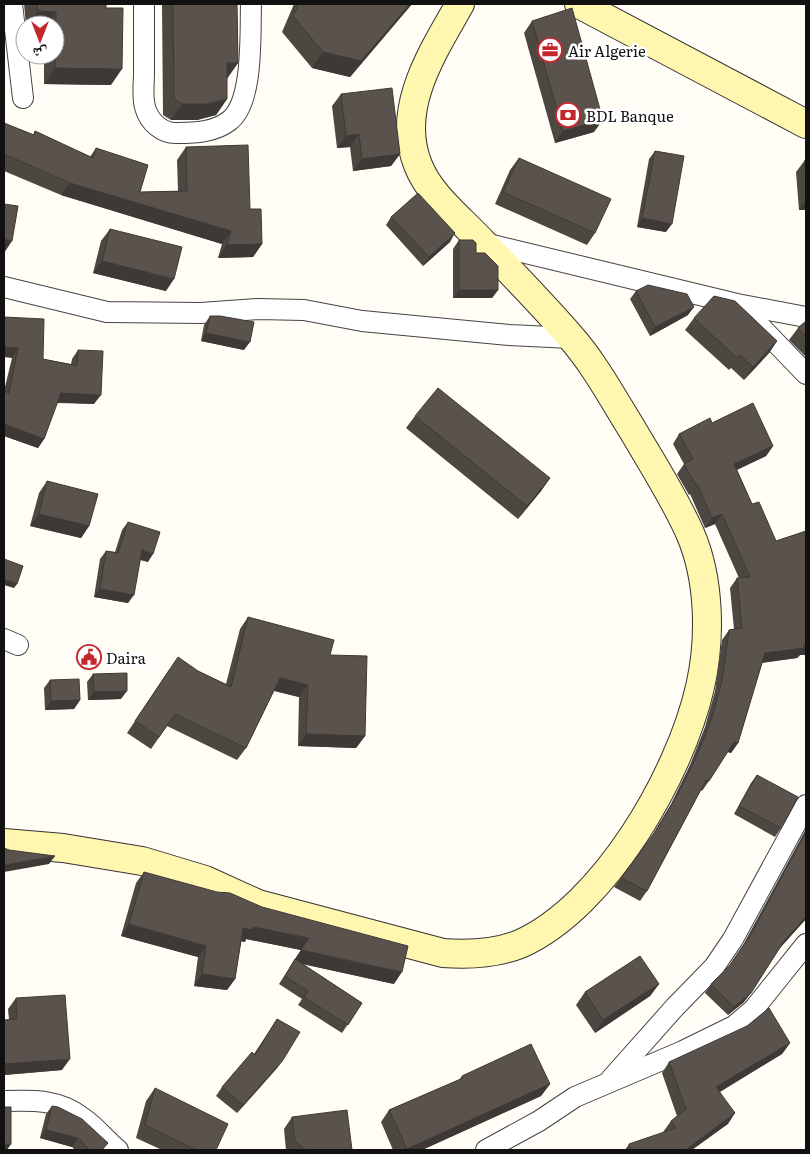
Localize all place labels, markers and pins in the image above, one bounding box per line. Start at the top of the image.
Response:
office icon: Air Algerie [537,37,563,63]
place label: Air Algerie [568,39,646,62]
bank icon: BDL Banque [555,102,581,128]
place label: BDL Banque [586,104,674,127]
public building icon: Daira [76,644,102,670]
place label: Daira [106,646,147,669]

